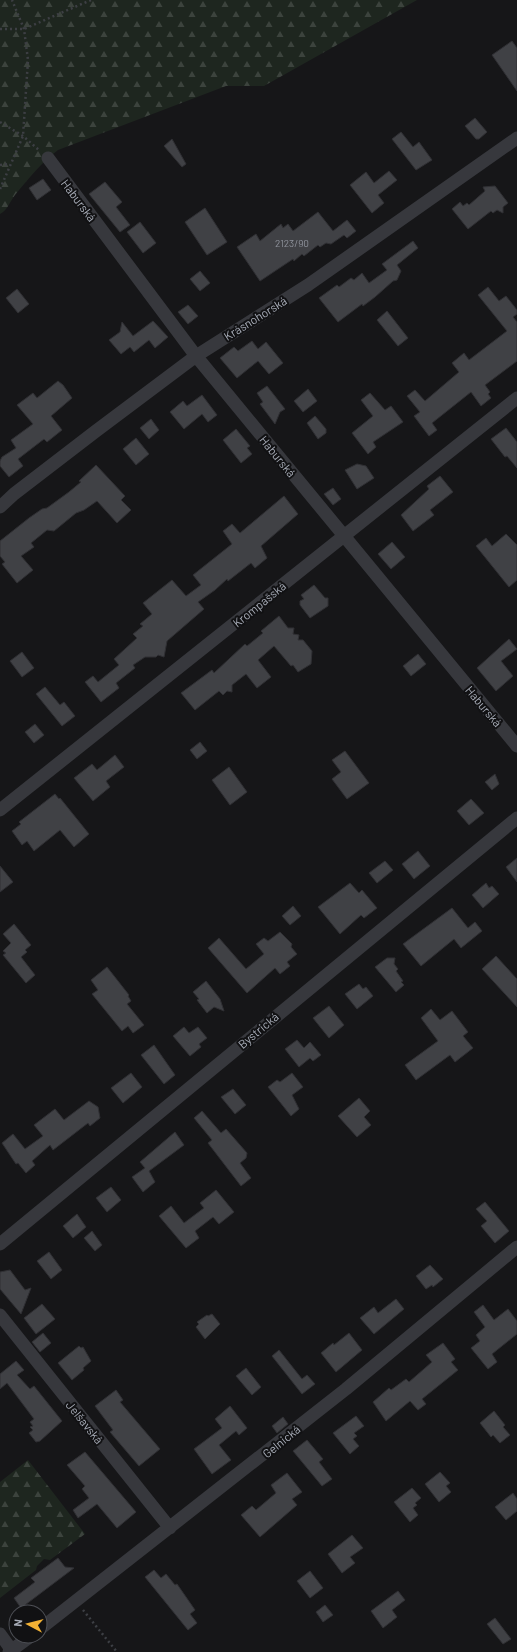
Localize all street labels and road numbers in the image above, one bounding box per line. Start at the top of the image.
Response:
street label: Haburská [59,176,99,224]
street label: Krásnohorská [221,293,289,343]
street label: Haburská [257,433,299,479]
street label: Krompašská [230,578,288,630]
street label: Haburská [463,683,505,729]
street label: Bystrická [235,1009,281,1051]
street label: Jelšavská [63,1398,107,1446]
street label: Gelnická [259,1422,303,1460]

